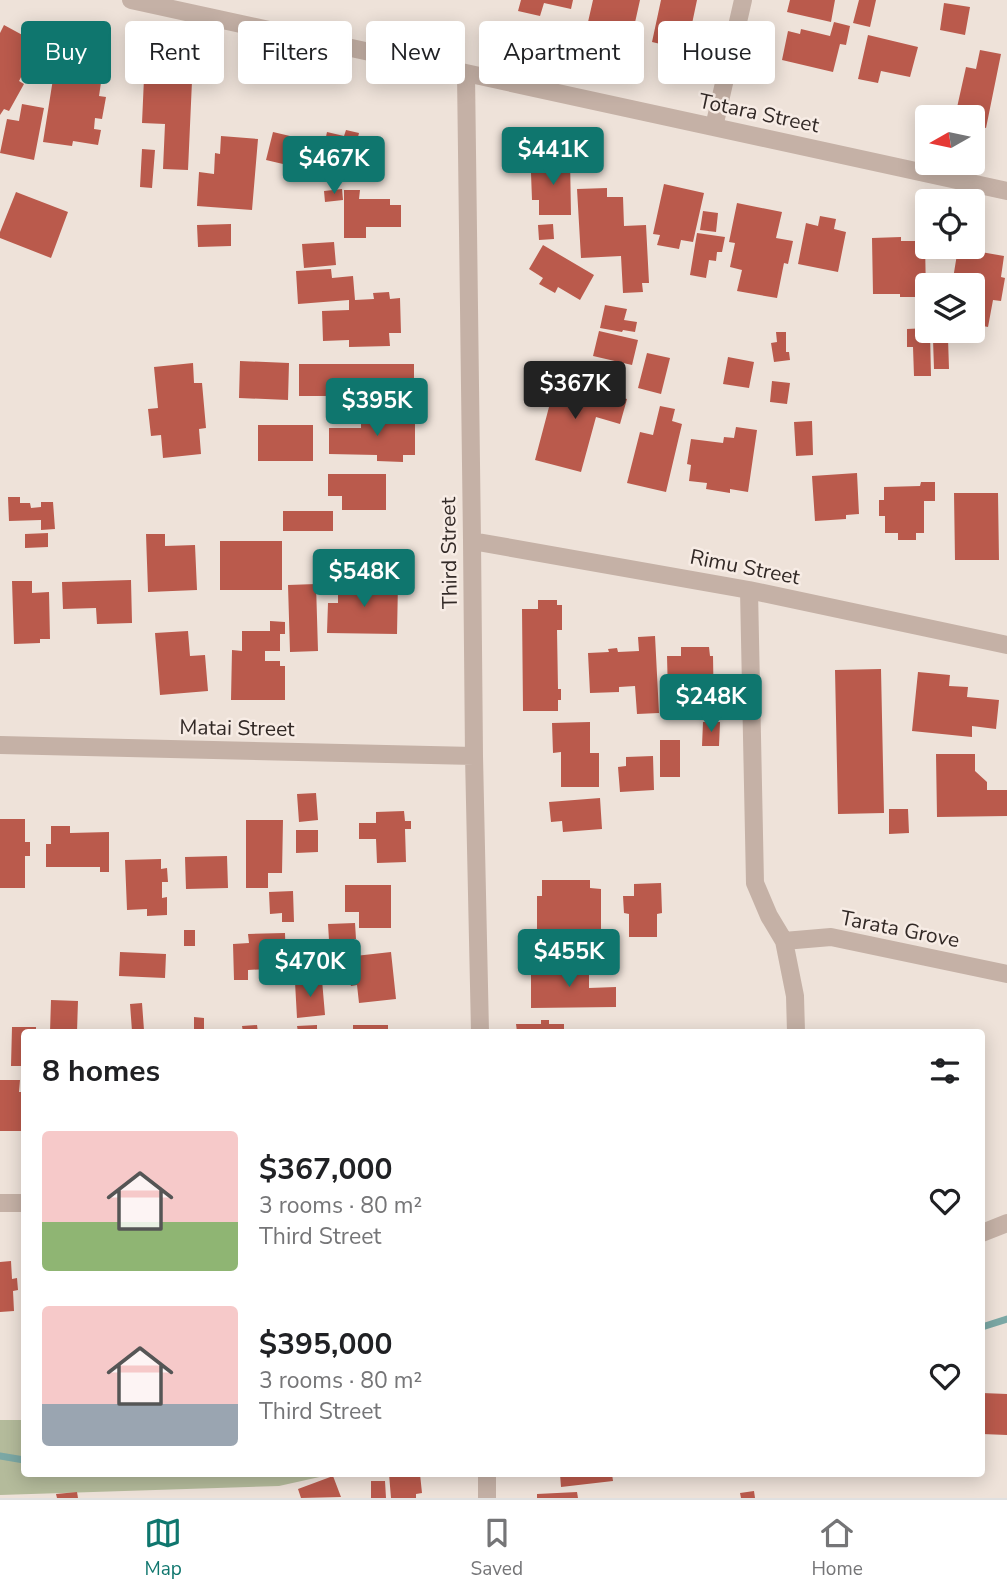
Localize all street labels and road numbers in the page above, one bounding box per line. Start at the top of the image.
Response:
street label: Totara Street [696,87,822,140]
street label: Third Street [434,496,464,609]
street label: Rimu Street [688,543,803,591]
street label: Matai Street [179,713,295,743]
street label: Tarata Grove [838,904,962,954]

